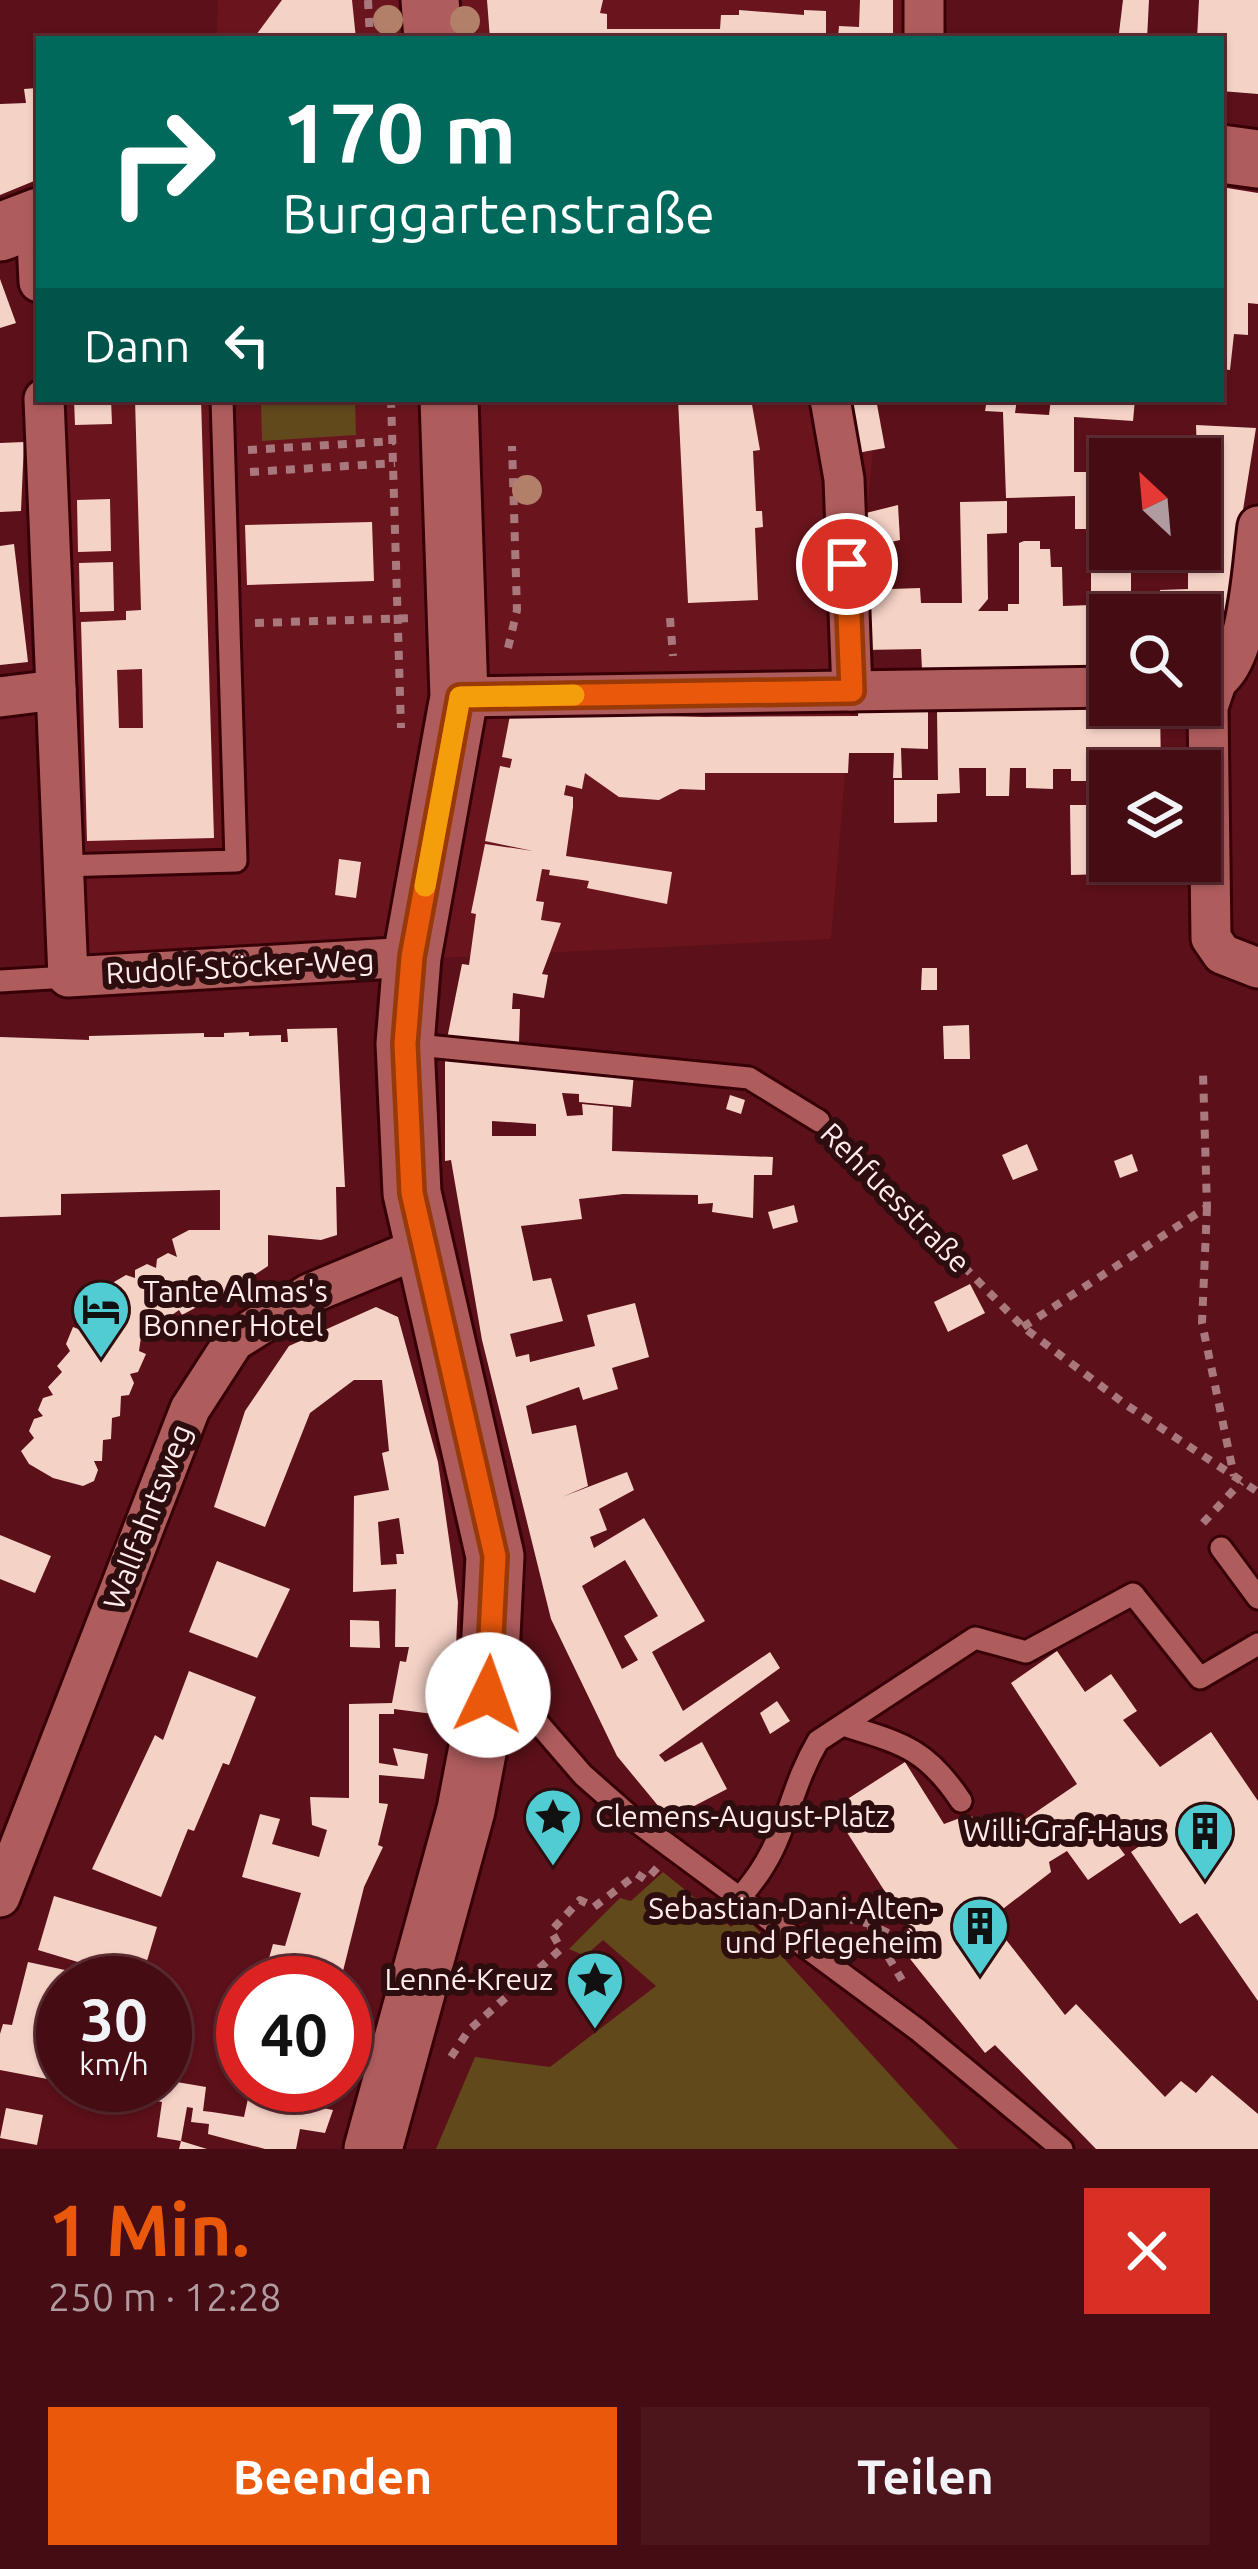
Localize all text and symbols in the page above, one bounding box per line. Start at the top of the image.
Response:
icon: right [84,84,240,240]
text: 170 m [282,85,516,179]
text: Burggartenstraße [282,183,715,243]
icon: left [214,312,280,378]
text: Dann [84,320,190,371]
north arrow [1089,438,1221,570]
map controls [1089,438,1221,882]
pin [796,513,898,615]
icon: arrive [814,531,880,597]
button: search [1089,594,1221,726]
button: layers [1089,750,1221,882]
street label: Rudolf-Stöcker-Weg [105,942,375,990]
street label: Rehfuesstraße [814,1116,977,1279]
place label: Tante Almas's Bonner Hotel [143,1274,328,1342]
hotel icon: Tante Almas's Bonner Hotel [70,1278,132,1360]
street label: Wallfahrtsweg [96,1419,198,1614]
position arrow [425,1632,551,1758]
place icon: Clemens-August-Platz [522,1786,584,1868]
place label: Clemens-August-Platz [595,1799,890,1833]
building icon: Willi-Graf-Haus [1174,1800,1236,1882]
place label: Willi-Graf-Haus [963,1813,1163,1847]
place label: Sebastian-Dani-Alten- und Pflegeheim [648,1891,938,1959]
building icon: Sebastian-Dani-Alten- und Pflegeheim [949,1895,1011,1977]
place icon: Lenné-Kreuz [564,1949,626,2031]
speed limit sign: 40 [216,1956,372,2112]
place label: Lenné-Kreuz [385,1962,553,1996]
text: 30 [80,1985,148,2052]
text: km/h [79,2047,149,2081]
button: close [1084,2188,1210,2314]
text: 1 Min. [48,2189,250,2270]
text: 250 m · 12:28 [48,2275,282,2318]
button: Beenden [48,2407,617,2545]
button: Teilen [641,2407,1210,2545]

